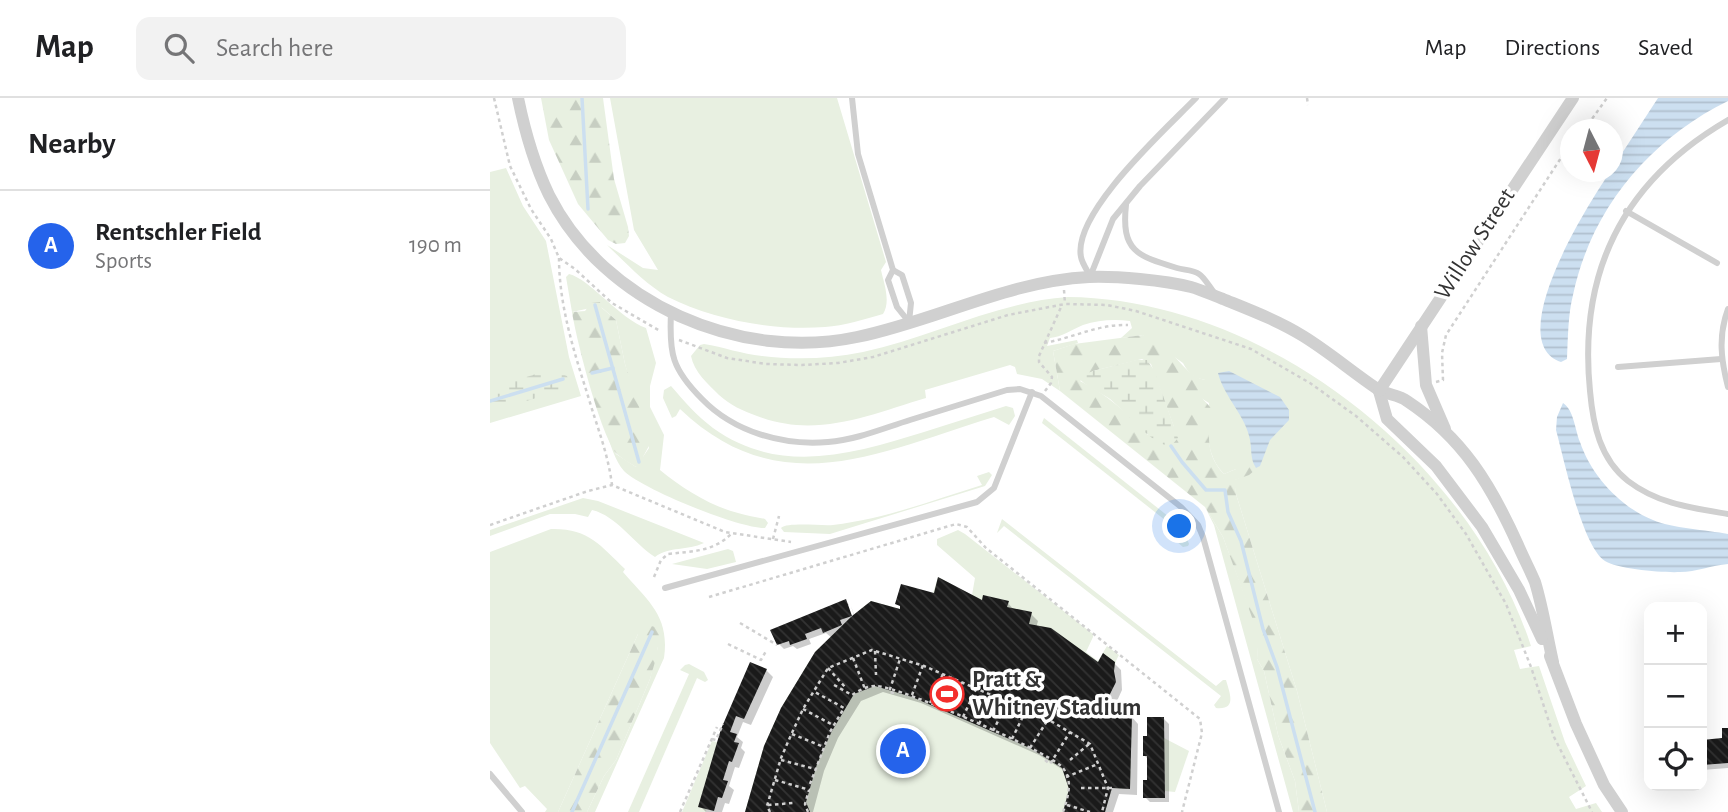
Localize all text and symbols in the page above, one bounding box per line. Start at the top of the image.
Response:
search box [136,17,626,80]
icon: search [160,29,198,67]
text: Map [35,31,94,64]
text: Search here [216,35,334,61]
text: Map [1424,36,1466,60]
text: Directions [1504,36,1600,60]
text: Saved [1638,36,1693,60]
north arrow [1560,119,1623,182]
text: Nearby [28,129,116,159]
street label: Willow Street [1430,184,1520,304]
text: Rentschler Field [95,219,261,245]
text: A [44,234,58,257]
text: 190 m [409,234,462,257]
text: Sports [95,250,152,273]
your location [1162,509,1196,543]
map controls [1644,602,1707,791]
button: + [1644,602,1707,665]
button: − [1644,665,1707,728]
place label: Pratt & Whitney Stadium [972,668,1141,720]
sports icon: Pratt & Whitney Stadium [928,675,966,713]
pin: A [880,725,926,777]
button: locate [1644,728,1707,791]

